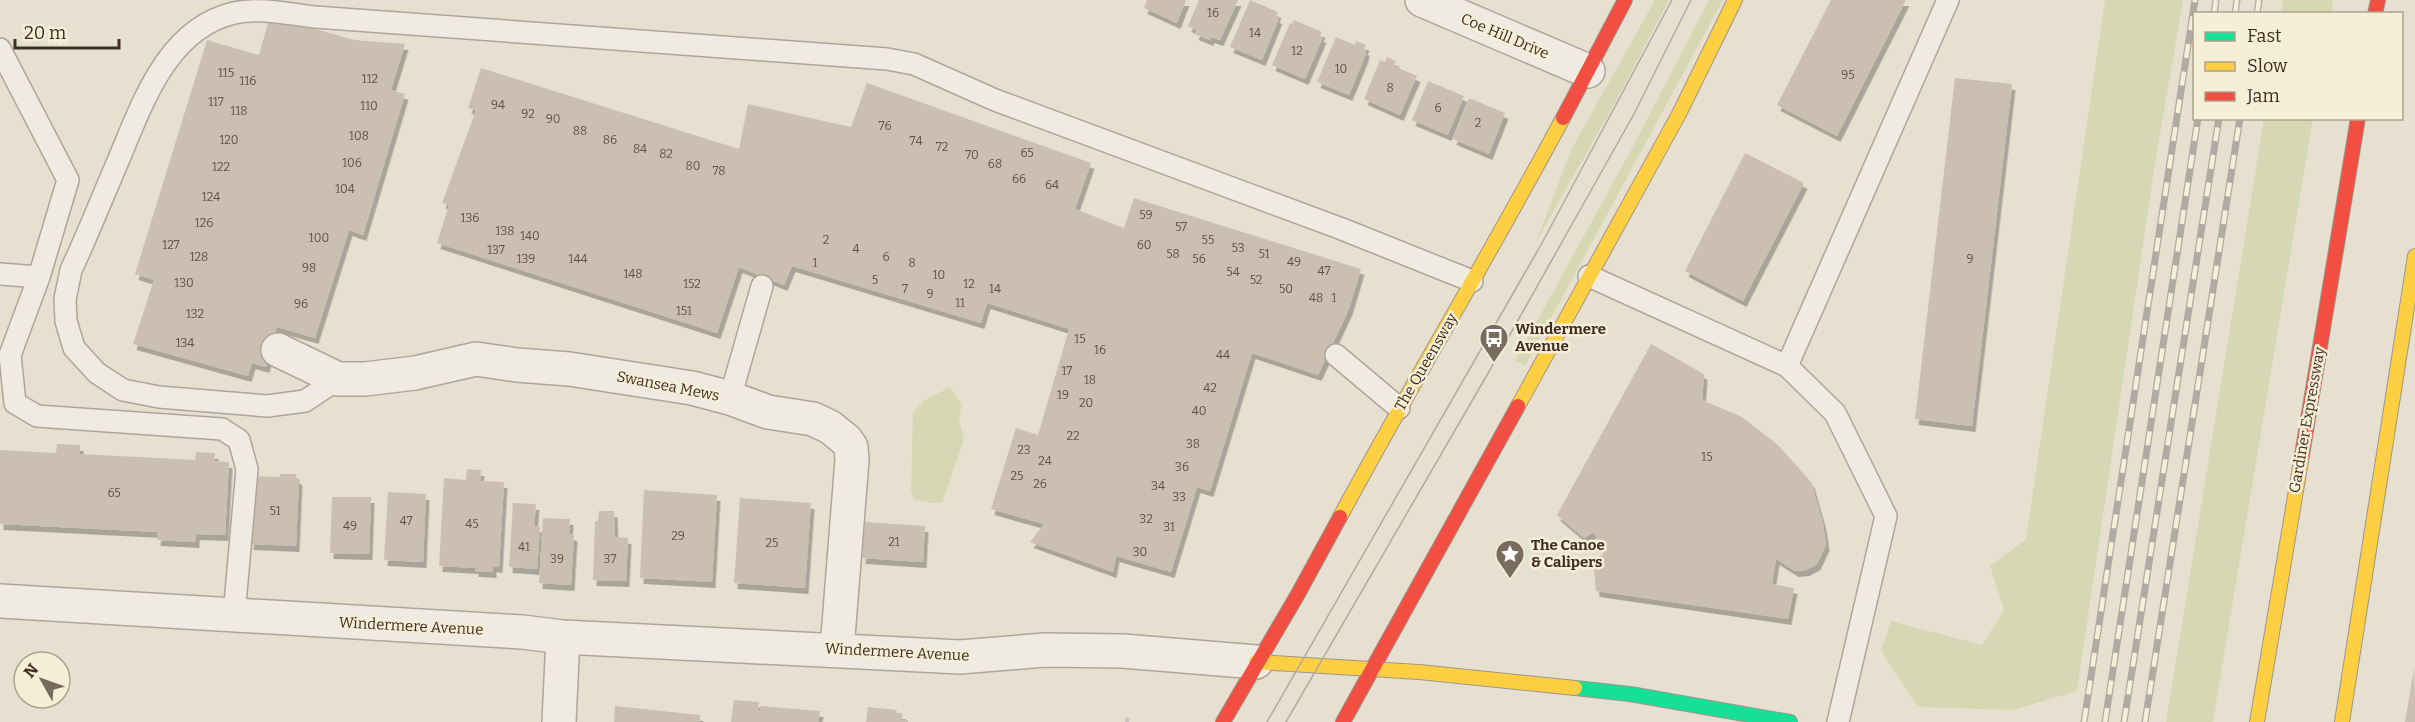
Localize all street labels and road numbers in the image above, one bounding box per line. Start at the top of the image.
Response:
street label: Coe Hill Drive [1458,9,1552,63]
street label: The Queensway [1391,310,1461,414]
street label: Gardiner Expressway [2285,346,2329,494]
street label: Swansea Mews [615,367,721,405]
street label: Windermere Avenue [338,613,484,639]
street label: Windermere Avenue [824,639,970,665]

